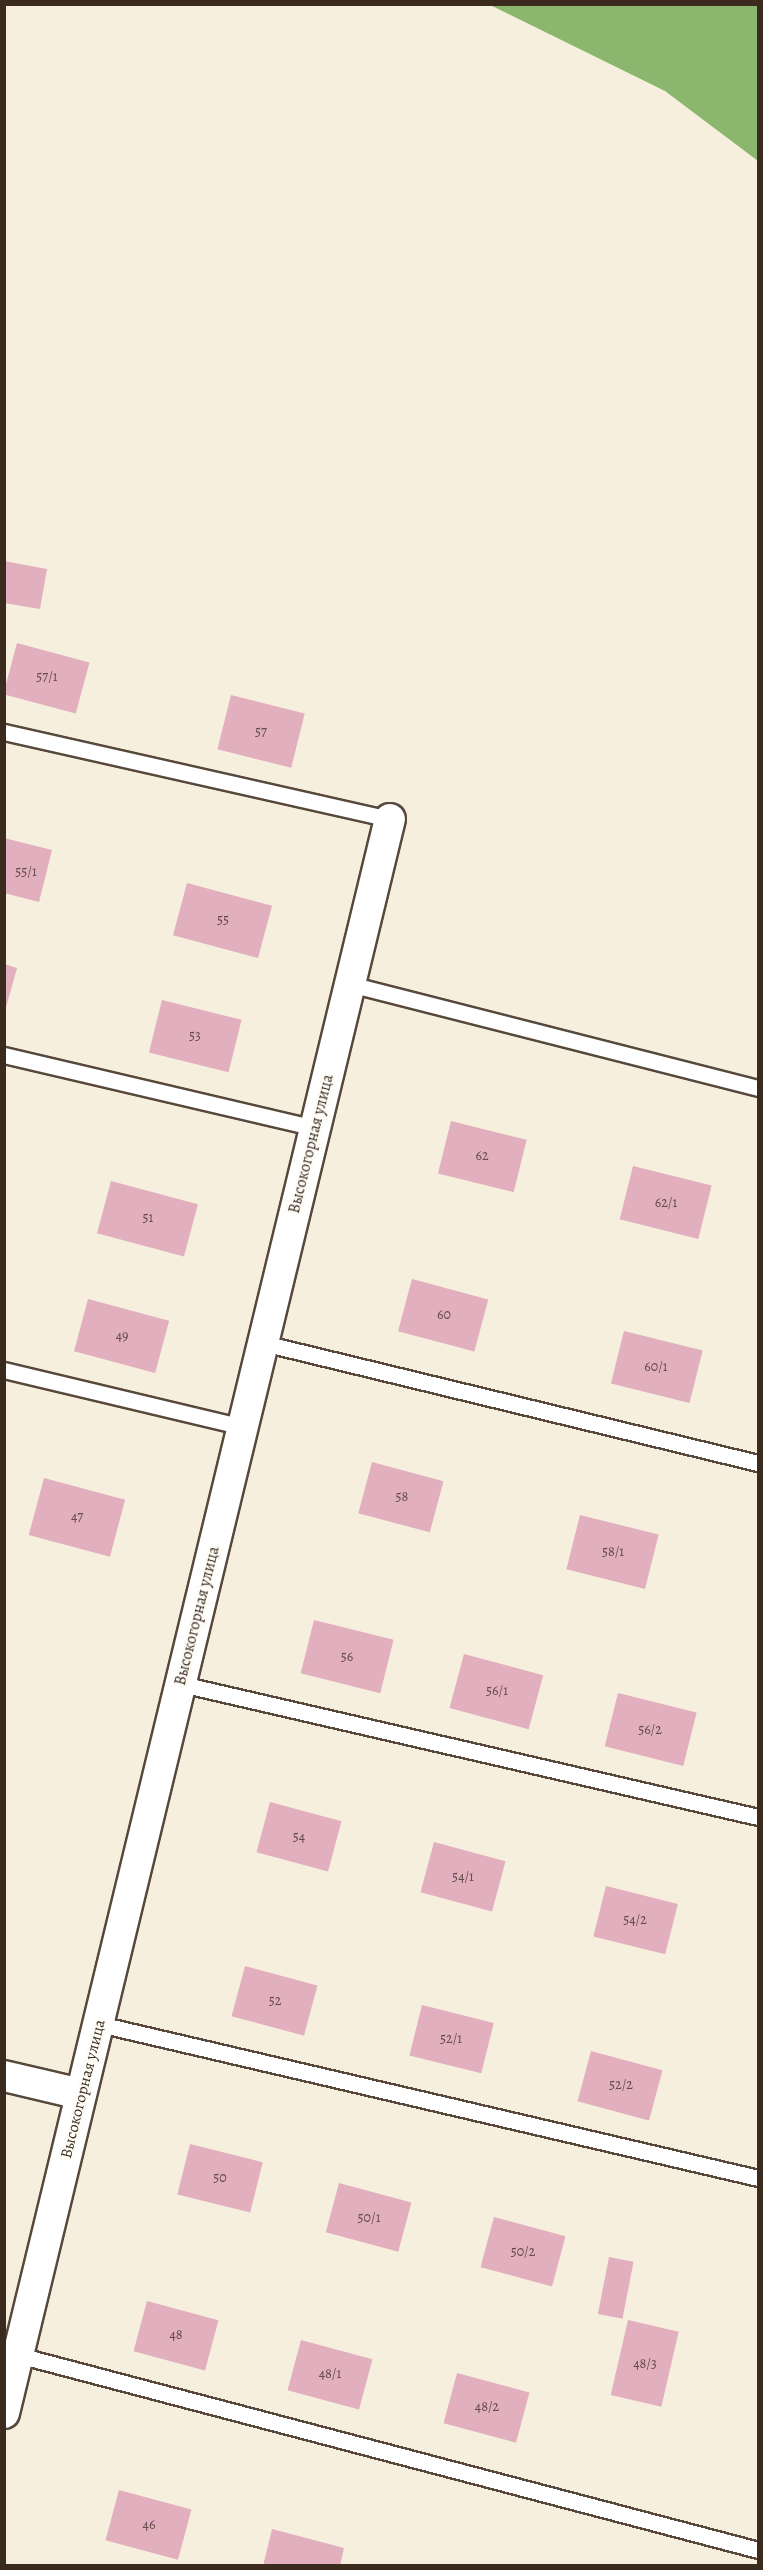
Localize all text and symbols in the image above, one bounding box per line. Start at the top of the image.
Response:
house number: 57/1 [36,669,58,685]
house number: 57 [255,724,267,740]
house number: 55/1 [15,864,37,880]
house number: 55 [217,912,229,928]
house number: 53 [189,1028,201,1044]
street label: Высокогорная улица [284,1073,338,1215]
house number: 62 [475,1148,489,1164]
house number: 62/1 [655,1195,677,1211]
house number: 51 [143,1210,153,1226]
house number: 60 [437,1307,451,1323]
house number: 49 [116,1328,128,1344]
house number: 60/1 [644,1359,668,1375]
house number: 58 [396,1489,408,1505]
house number: 47 [71,1509,83,1525]
house number: 58/1 [602,1544,624,1560]
street label: Высокогорная улица [170,1545,224,1687]
house number: 56 [341,1649,353,1665]
house number: 56/1 [486,1683,508,1699]
house number: 56/2 [638,1722,662,1738]
house number: 54 [293,1829,305,1845]
house number: 54/1 [452,1869,474,1885]
house number: 54/2 [623,1912,647,1928]
house number: 52 [269,1993,281,2009]
street label: Высокогорная улица [56,2018,110,2160]
house number: 52/1 [440,2031,462,2047]
house number: 52/2 [609,2077,633,2093]
house number: 50 [213,2170,227,2186]
house number: 50/1 [358,2210,380,2226]
house number: 50/2 [511,2244,535,2260]
house number: 48 [169,2327,183,2343]
house number: 48/3 [633,2356,657,2372]
house number: 48/1 [319,2366,341,2382]
house number: 48/2 [475,2399,499,2415]
house number: 46 [143,2517,155,2533]

